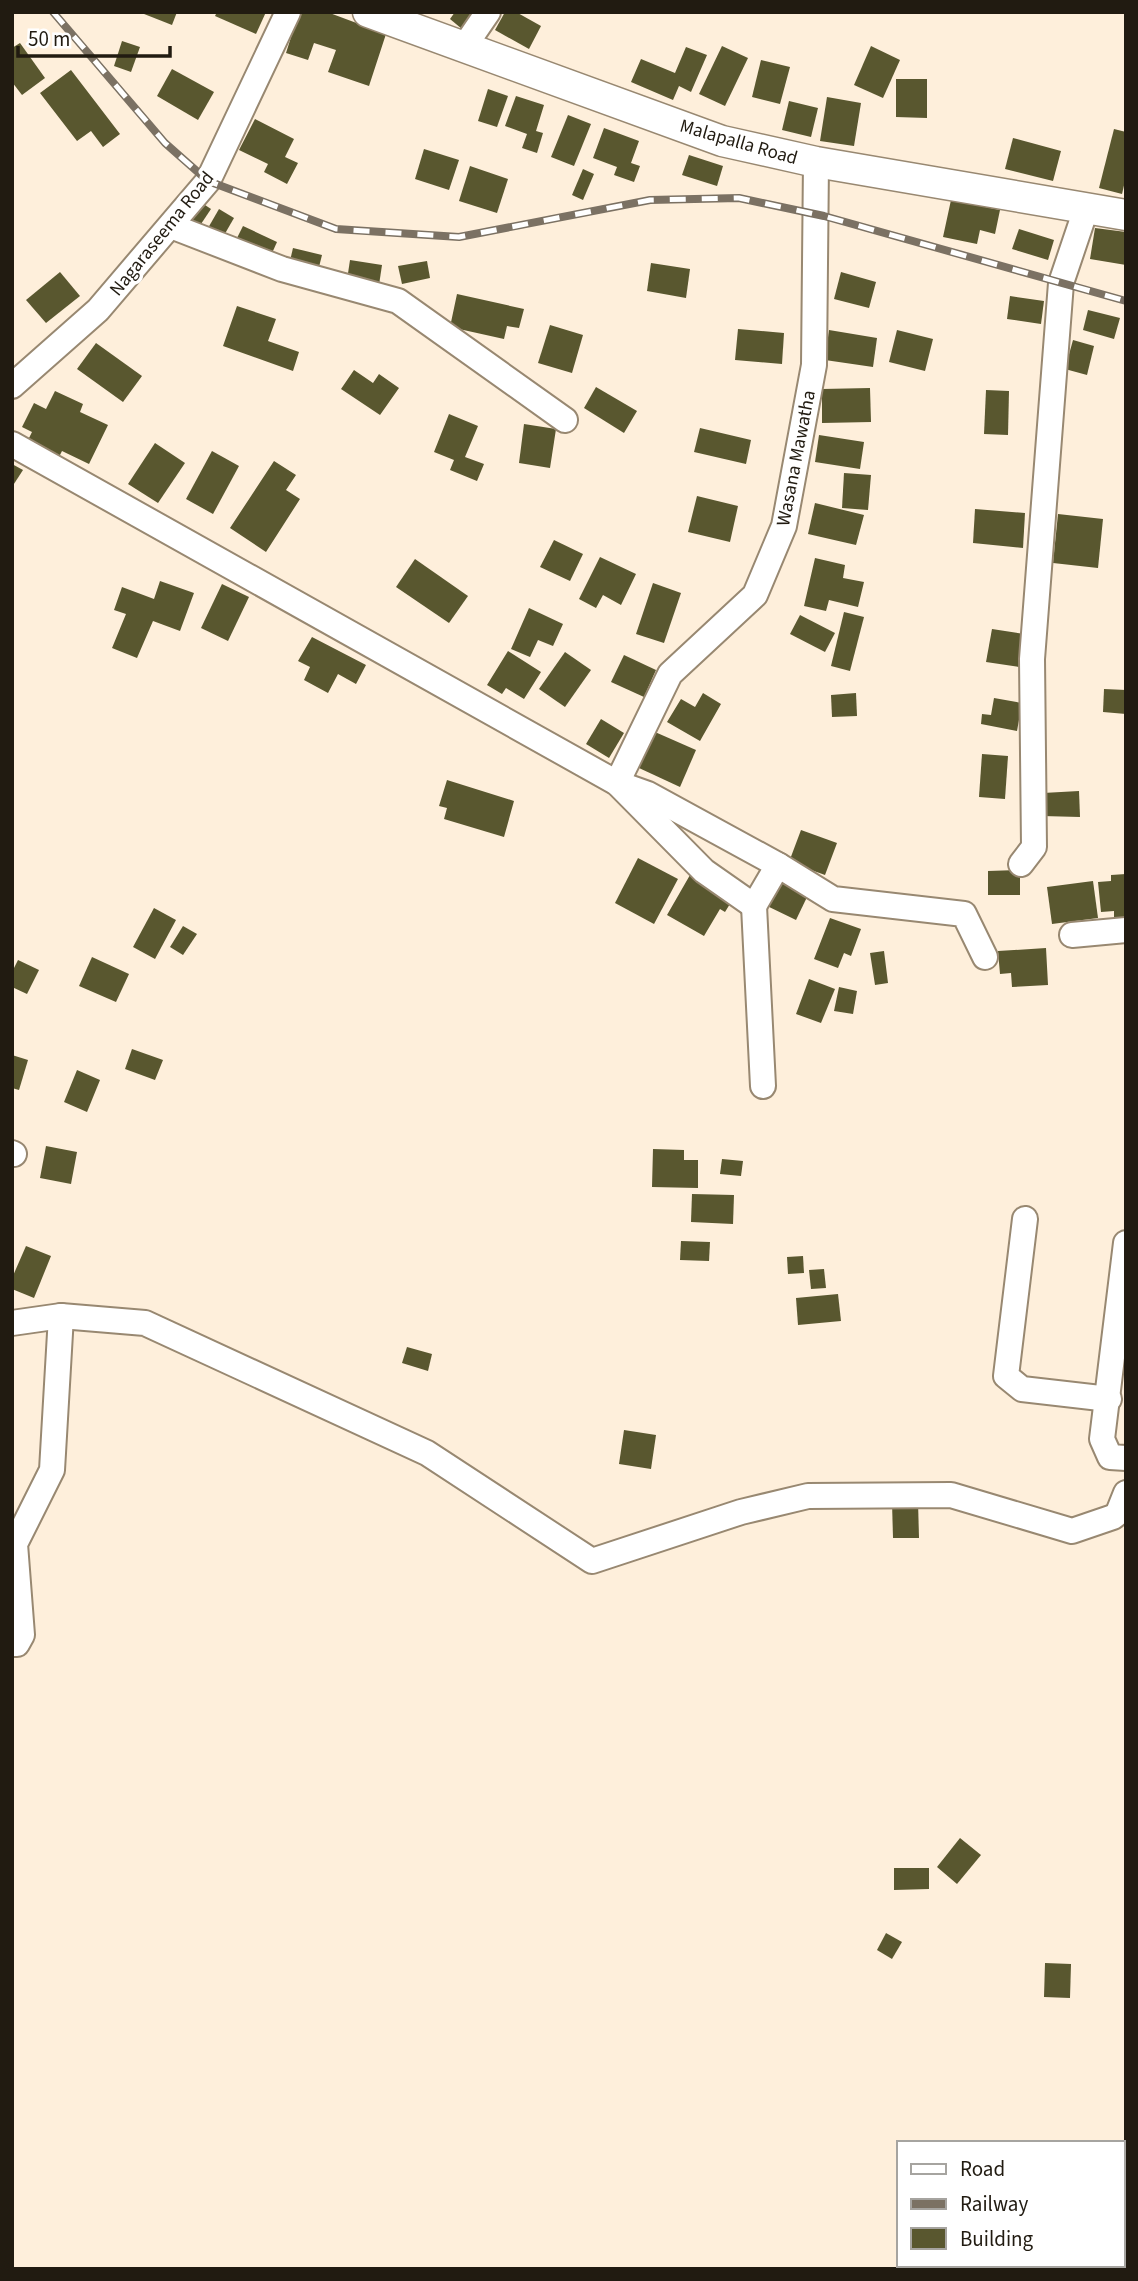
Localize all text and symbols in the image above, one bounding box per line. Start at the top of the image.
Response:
scale bar [18,14,170,58]
text: 50 m [28,24,70,54]
street label: Malapalla Road [676,113,801,172]
street label: Nagaraseema Road [103,166,221,302]
street label: Wasana Mawatha [770,388,823,529]
legend [897,2141,1124,2267]
text: Road [960,2154,1005,2184]
text: Railway [960,2189,1028,2219]
text: Building [960,2224,1034,2254]

